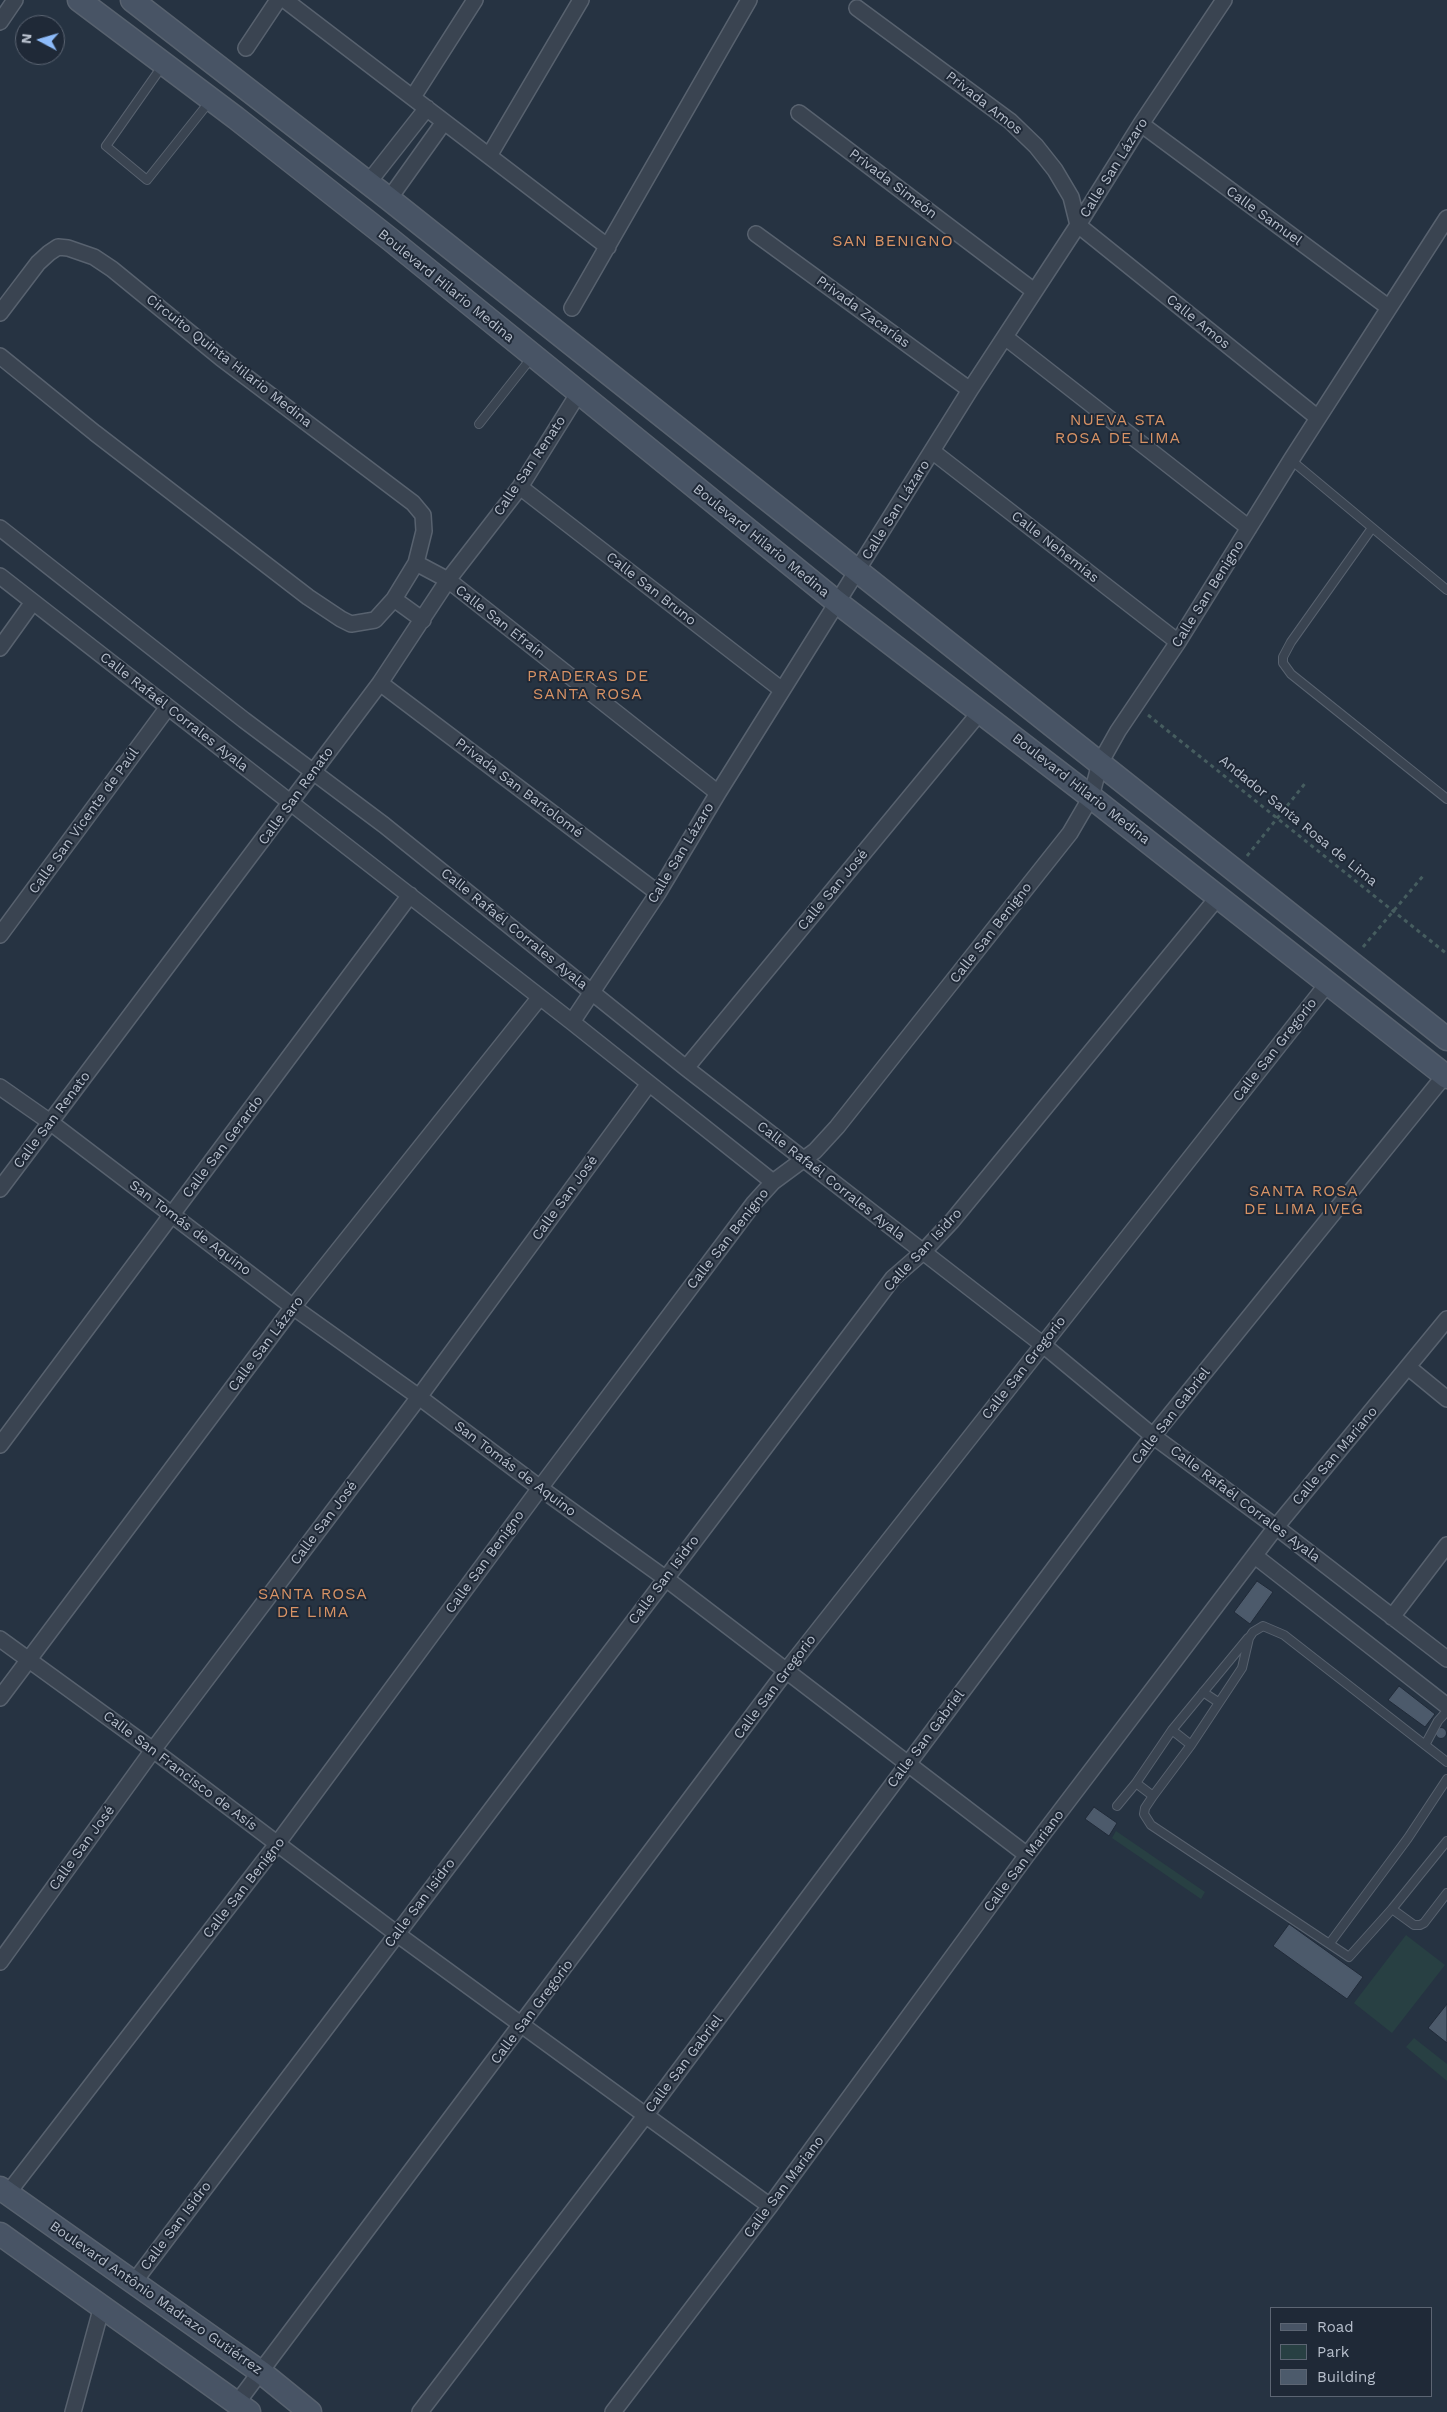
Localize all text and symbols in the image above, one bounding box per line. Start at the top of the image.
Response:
north arrow [15,15,65,65]
text: N [18,33,35,45]
street label: Privada Amos [942,68,1026,138]
street label: Calle San Lázaro [1076,115,1152,221]
street label: Privada Simeón [846,146,940,222]
street label: Calle Samuel [1223,183,1305,249]
street label: Boulevard Hilario Medina [375,226,517,346]
district label: SAN BENIGNO [831,231,955,251]
street label: Privada Zacarías [813,272,913,352]
street label: Circuito Quinta Hilario Medina [143,291,315,431]
street label: Calle Amos [1163,291,1233,353]
district label: NUEVA STA ROSA DE LIMA [1053,410,1183,448]
street label: Calle San Renato [490,413,570,519]
street label: Calle San Lázaro [858,457,934,563]
street label: Boulevard Hilario Medina [690,481,832,601]
street label: Calle Nehemías [1008,508,1102,586]
street label: Calle San Benigno [1168,537,1248,651]
street label: Calle San Bruno [603,549,699,629]
street label: Calle San Efraín [452,582,548,662]
street label: Calle Rafaél Corrales Ayala [96,649,252,775]
district label: PRADERAS DE SANTA ROSA [526,666,650,704]
street label: Boulevard Hilario Medina [1009,730,1153,848]
street label: Privada San Bartolomé [452,735,586,841]
street label: Calle San Renato [255,744,337,848]
street label: Calle San Vicente de Paúl [25,745,143,897]
street label: Andador Santa Rosa de Lima [1216,752,1380,890]
street label: Calle San Lázaro [644,800,718,906]
street label: Calle San José [794,846,872,934]
street label: Calle Rafaél Corrales Ayala [437,865,591,993]
street label: Calle San Benigno [946,879,1036,987]
street label: Calle San Gregorio [1229,995,1321,1105]
street label: Calle San Renato [10,1068,94,1172]
street label: Calle San Gerardo [179,1093,267,1201]
street label: Calle Rafaél Corrales Ayala [753,1118,909,1244]
street label: Calle San José [529,1152,601,1244]
street label: San Tomás de Aquino [126,1177,254,1279]
district label: SANTA ROSA DE LIMA IVEG [1243,1181,1365,1219]
street label: Calle San Benigno [683,1185,773,1293]
street label: Calle San Isidro [880,1205,966,1295]
street label: Calle San Lázaro [225,1293,307,1395]
street label: Calle San Gregorio [978,1313,1070,1423]
street label: Calle San Gabriel [1128,1364,1214,1468]
street label: Calle San Mariano [1289,1403,1381,1509]
street label: San Tomás de Aquino [451,1418,579,1520]
street label: Calle Rafaél Corrales Ayala [1167,1442,1323,1566]
street label: Calle San José [287,1478,361,1568]
street label: Calle San Benigno [442,1507,528,1617]
street label: Calle San Isidro [625,1532,703,1628]
district label: SANTA ROSA DE LIMA [257,1584,369,1622]
street label: Calle San Gregorio [730,1631,820,1743]
street label: Calle San Gabriel [884,1687,968,1791]
street label: Calle San Francisco de Asís [100,1708,260,1834]
street label: Calle San José [46,1802,118,1894]
street label: Calle San Mariano [980,1807,1068,1915]
street label: Calle San Benigno [199,1834,289,1942]
street label: Calle San Isidro [381,1855,459,1951]
street label: Calle San Gregorio [487,1956,577,2068]
street label: Calle San Gabriel [642,2012,726,2116]
street label: Calle San Mariano [740,2133,828,2241]
street label: Calle San Isidro [137,2178,215,2274]
street label: Boulevard Antônio Madrazo Gutiérrez [46,2218,266,2378]
legend [1270,2307,1432,2397]
text: Road [1317,2318,1354,2336]
text: Park [1317,2343,1349,2361]
text: Building [1317,2368,1375,2386]

